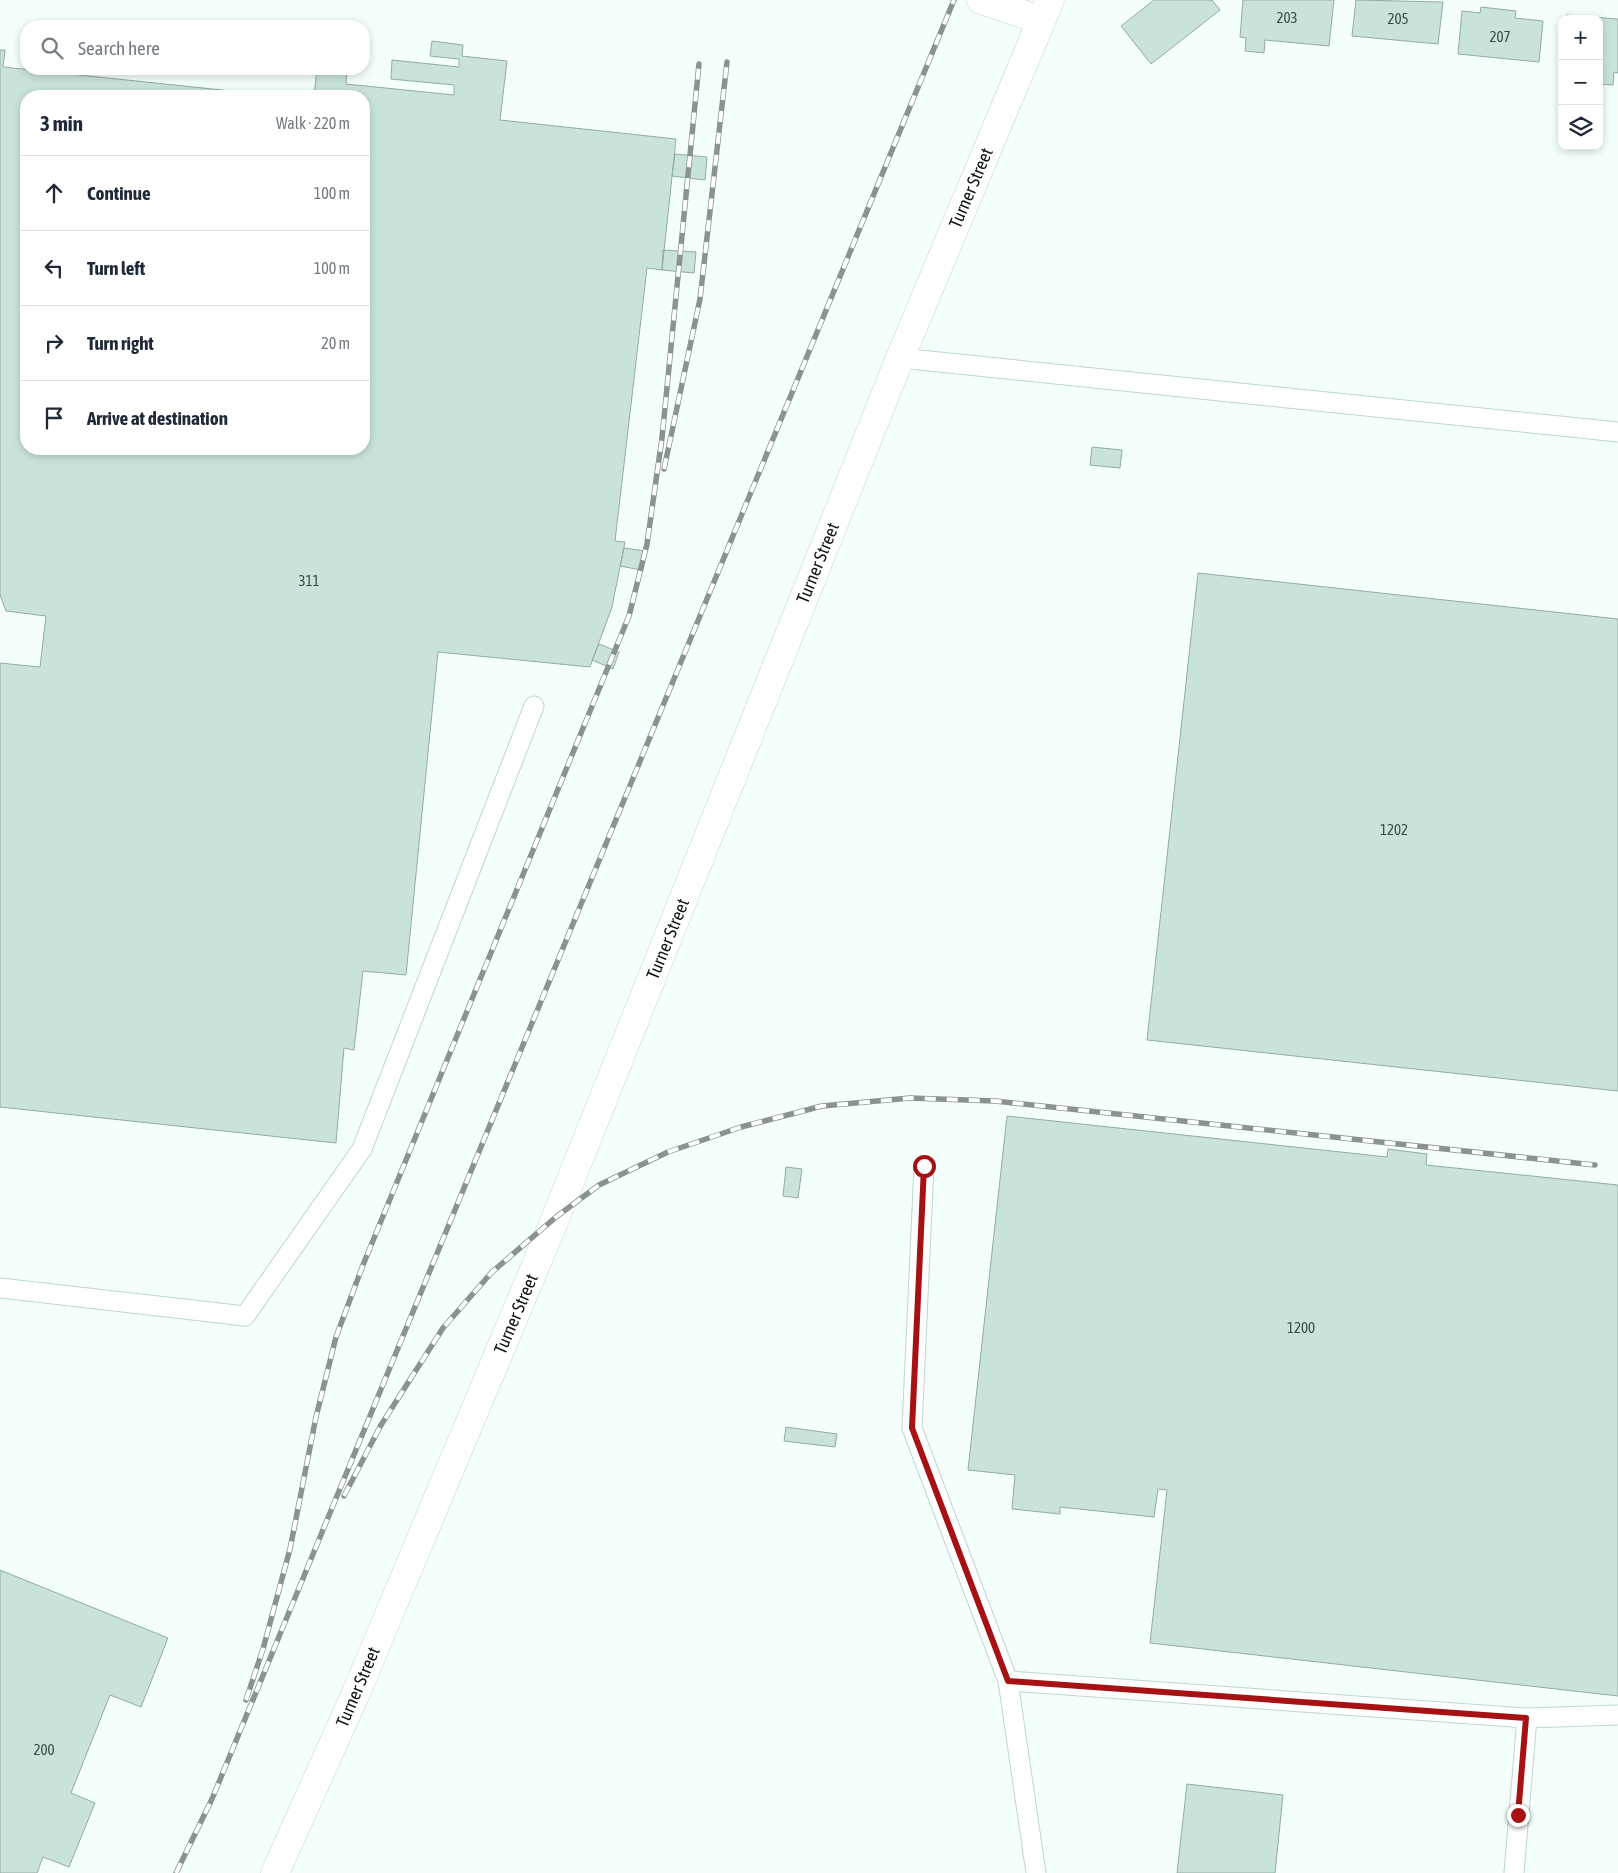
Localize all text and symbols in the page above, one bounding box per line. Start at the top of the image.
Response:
house number: 203 [1276,9,1298,26]
house number: 205 [1387,10,1409,27]
map controls [1558,15,1603,150]
button: + [1558,15,1603,60]
search box [20,20,370,75]
house number: 207 [1489,28,1511,45]
icon: search [38,34,66,62]
text: Search here [78,37,160,59]
button: − [1558,60,1603,105]
button: layers [1558,105,1603,150]
text: 3 min [40,111,83,135]
text: Walk · 220 m [276,114,350,132]
street label: Turner Street [944,144,997,231]
icon: ahead [40,179,68,207]
text: Continue [87,182,151,204]
text: 100 m [314,184,350,202]
icon: left [40,254,68,282]
text: Turn left [87,257,145,279]
text: 100 m [314,259,350,277]
icon: right [40,329,68,357]
text: Turn right [87,332,154,354]
text: 20 m [321,334,350,352]
icon: arrive [40,404,68,432]
text: Arrive at destination [87,407,228,429]
street label: Turner Street [792,519,843,606]
house number: 311 [298,572,320,589]
house number: 1202 [1380,821,1408,838]
street label: Turner Street [642,895,693,982]
route start [913,1155,936,1178]
street label: Turner Street [489,1270,542,1357]
house number: 1200 [1287,1319,1315,1336]
street label: Turner Street [331,1643,384,1730]
house number: 200 [33,1741,55,1758]
route end [1507,1804,1530,1827]

